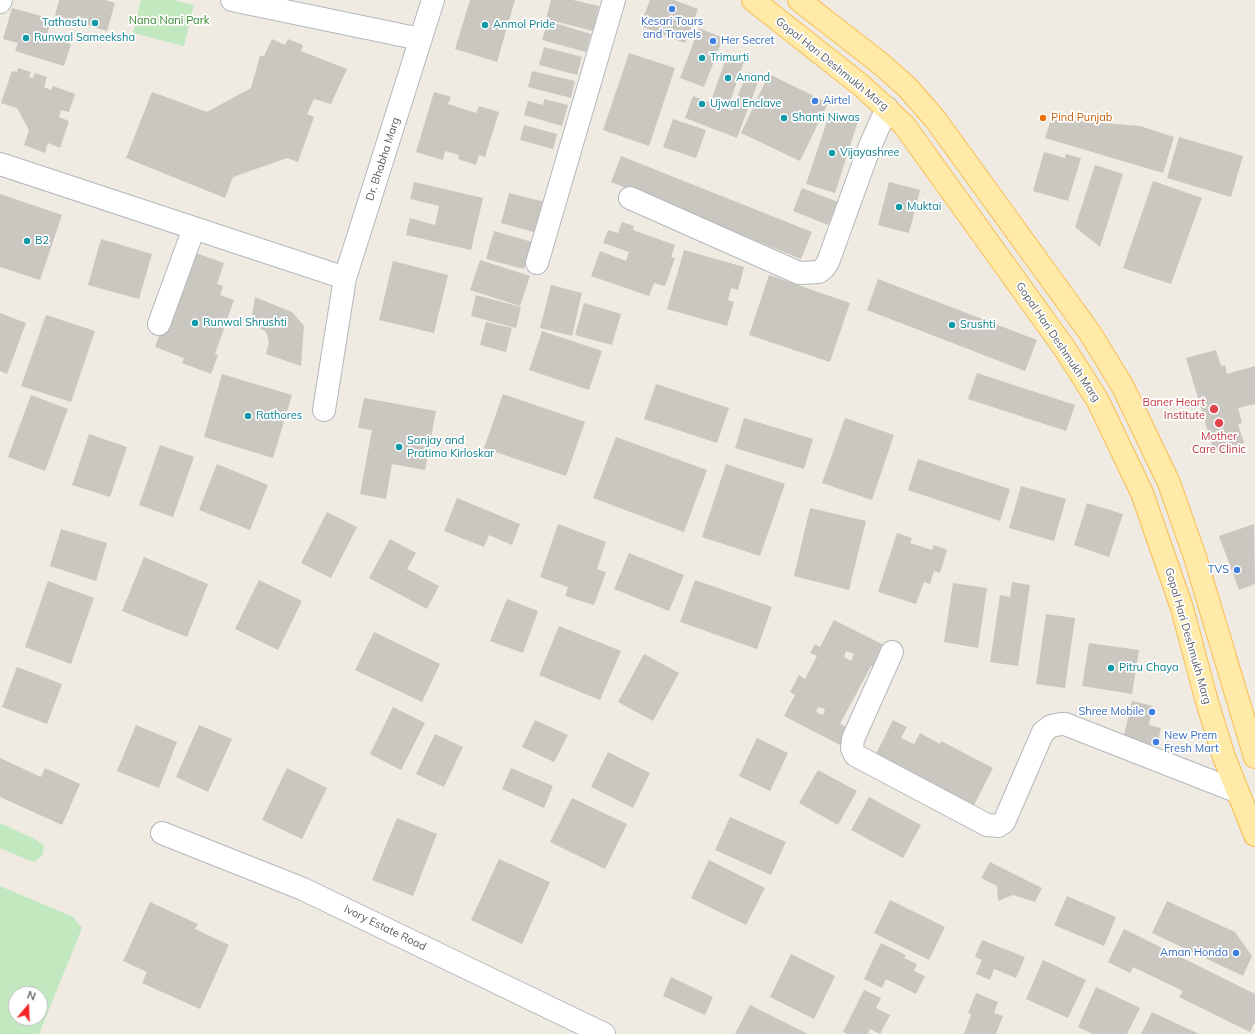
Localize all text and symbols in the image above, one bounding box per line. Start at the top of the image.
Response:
marker: Kesari Tours and Travels [667,4,677,14]
park label: Nana Nani Park [129,14,209,28]
street label: Gopal Hari Deshmukh Marg [773,14,891,114]
place label: Kesari Tours and Travels [641,15,703,41]
place label: Tathastu [42,16,87,30]
marker: Tathastu [90,18,100,28]
place label: Anmol Pride [493,18,555,32]
marker: Anmol Pride [480,20,490,30]
place label: Runwal Sameeksha [34,31,135,45]
marker: Runwal Sameeksha [21,33,31,43]
place label: Her Secret [721,34,774,48]
marker: Her Secret [708,36,718,46]
place label: Trimurti [710,51,749,65]
marker: Trimurti [697,53,707,63]
place label: Anand [736,71,770,85]
marker: Anand [723,73,733,83]
place label: Airtel [823,94,850,108]
marker: Airtel [810,96,820,106]
place label: Ujwal Enclave [710,97,781,111]
marker: Ujwal Enclave [697,99,707,109]
place label: Shanti Niwas [792,111,860,125]
place label: Pind Punjab [1051,111,1112,125]
marker: Shanti Niwas [779,113,789,123]
marker: Pind Punjab [1038,113,1048,123]
street label: Dr. Bhabha Marg [363,116,403,202]
place label: Vijayashree [840,146,900,160]
marker: Vijayashree [827,148,837,158]
place label: Muktai [907,200,941,214]
marker: Muktai [894,202,904,212]
place label: B2 [35,234,49,248]
marker: B2 [22,236,32,246]
street label: Gopal Hari Deshmukh Marg [1013,280,1103,404]
place label: Runwal Shrushti [203,316,287,330]
marker: Runwal Shrushti [190,318,200,328]
place label: Srushti [960,318,996,332]
marker: Srushti [947,320,957,330]
place label: Baner Heart Institute [1142,396,1205,422]
marker: Baner Heart Institute [1208,403,1220,415]
place label: Rathores [256,409,302,423]
marker: Rathores [243,411,253,421]
marker: Mother Care Clinic [1213,417,1225,429]
place label: Mother Care Clinic [1192,430,1246,456]
place label: Sanjay and Pratima Kirloskar [407,434,494,460]
marker: Sanjay and Pratima Kirloskar [394,442,404,452]
place label: TVS [1208,563,1229,577]
marker: TVS [1232,565,1242,575]
street label: Gopal Hari Deshmukh Marg [1162,566,1214,706]
place label: Pitru Chaya [1119,661,1179,675]
marker: Pitru Chaya [1106,663,1116,673]
place label: Shree Mobile [1078,705,1144,719]
marker: Shree Mobile [1147,707,1157,717]
place label: New Prem Fresh Mart [1164,729,1219,755]
marker: New Prem Fresh Mart [1151,737,1161,747]
street label: Ivory Estate Road [342,902,428,954]
place label: Aman Honda [1160,946,1228,960]
marker: Aman Honda [1231,948,1241,958]
north arrow [8,986,48,1026]
text: N [25,988,38,1004]

